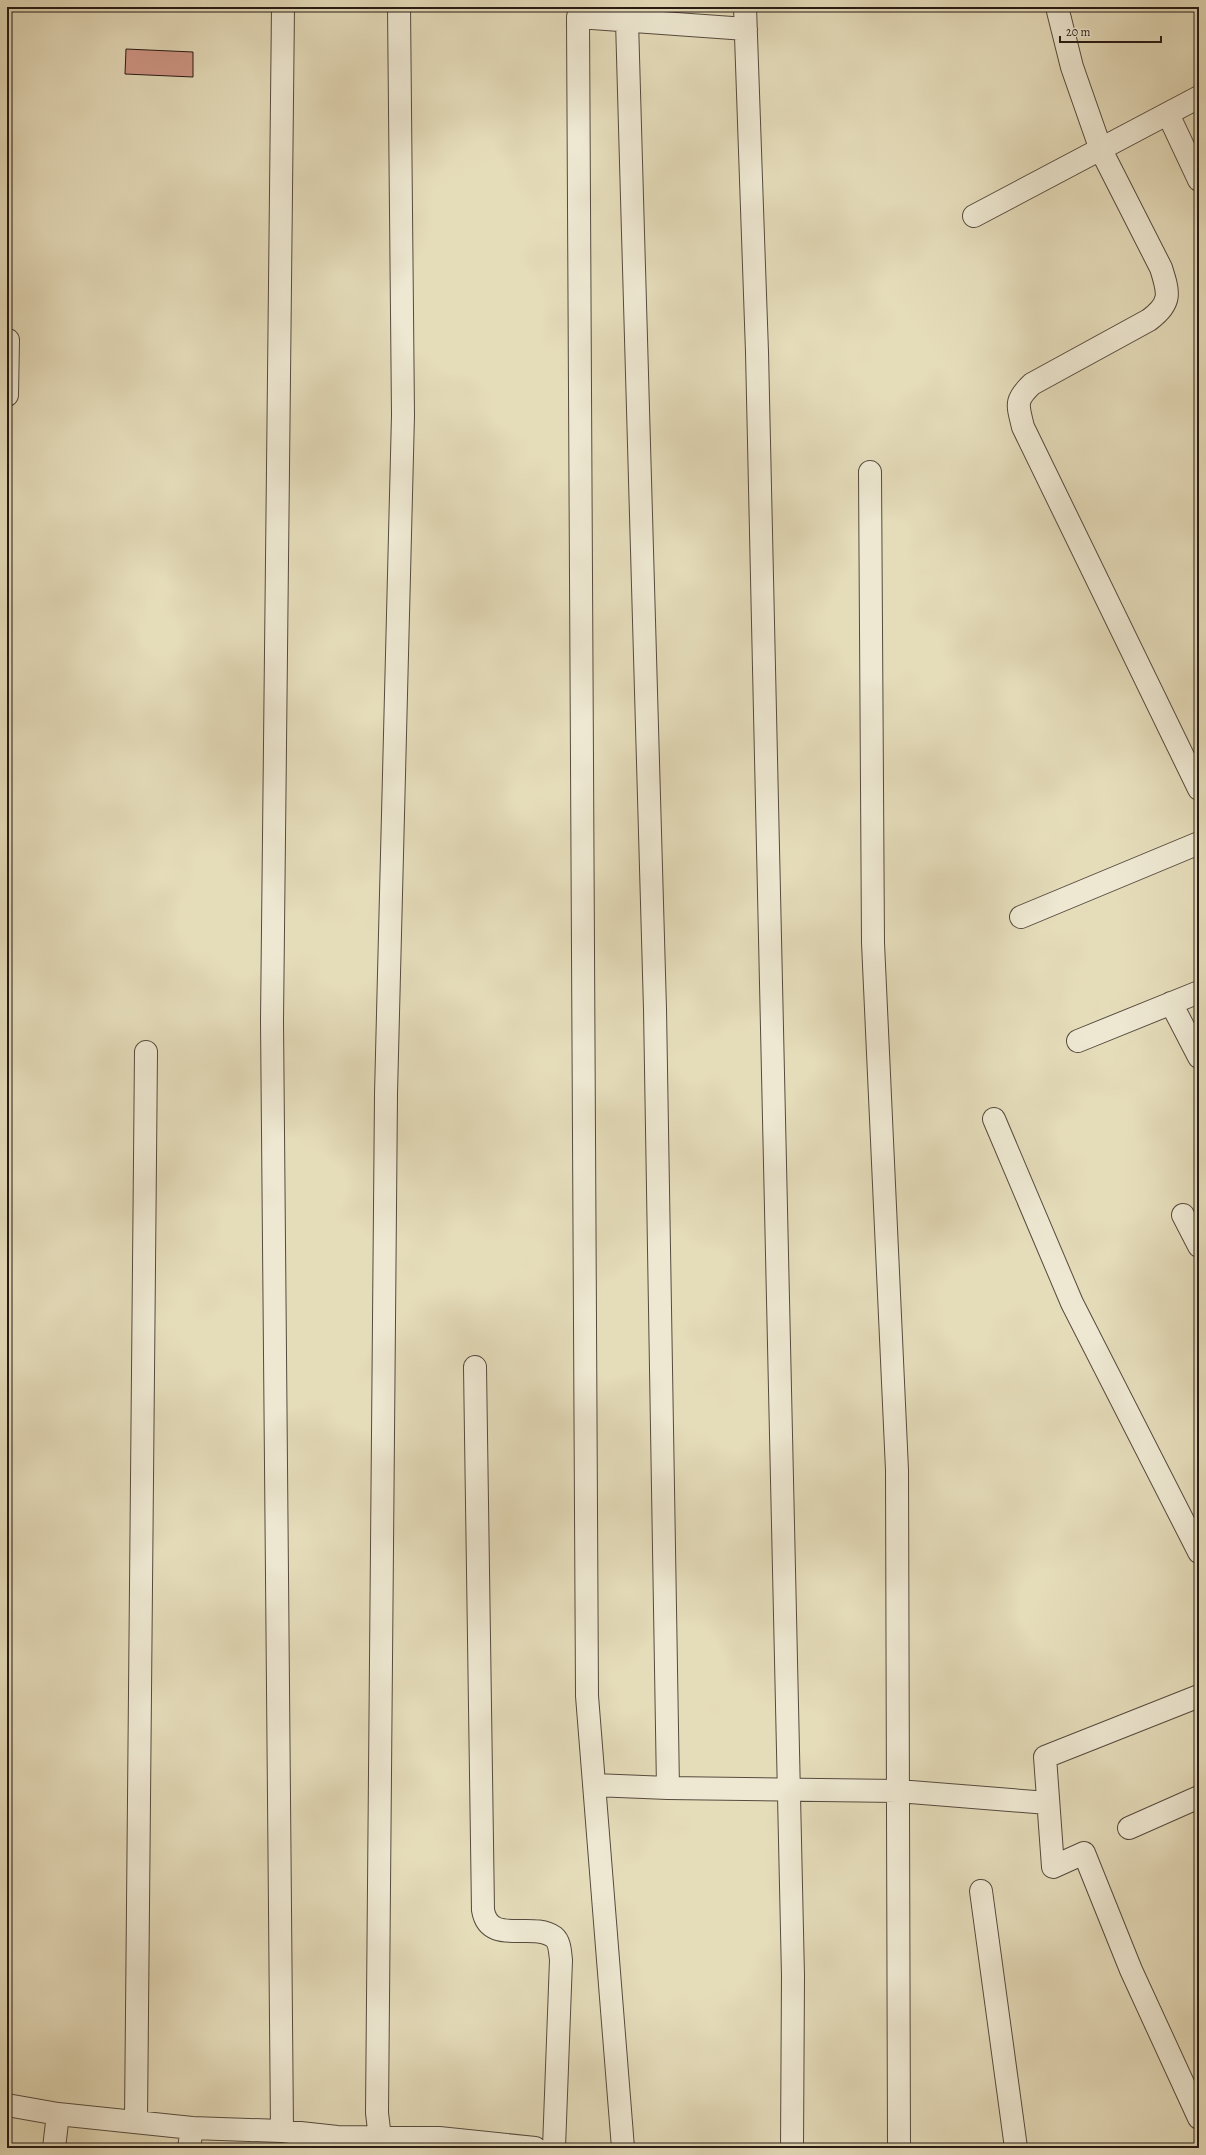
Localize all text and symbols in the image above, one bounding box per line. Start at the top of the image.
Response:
scale bar [1060,18,1161,44]
text: 20 m [1066,24,1090,40]

